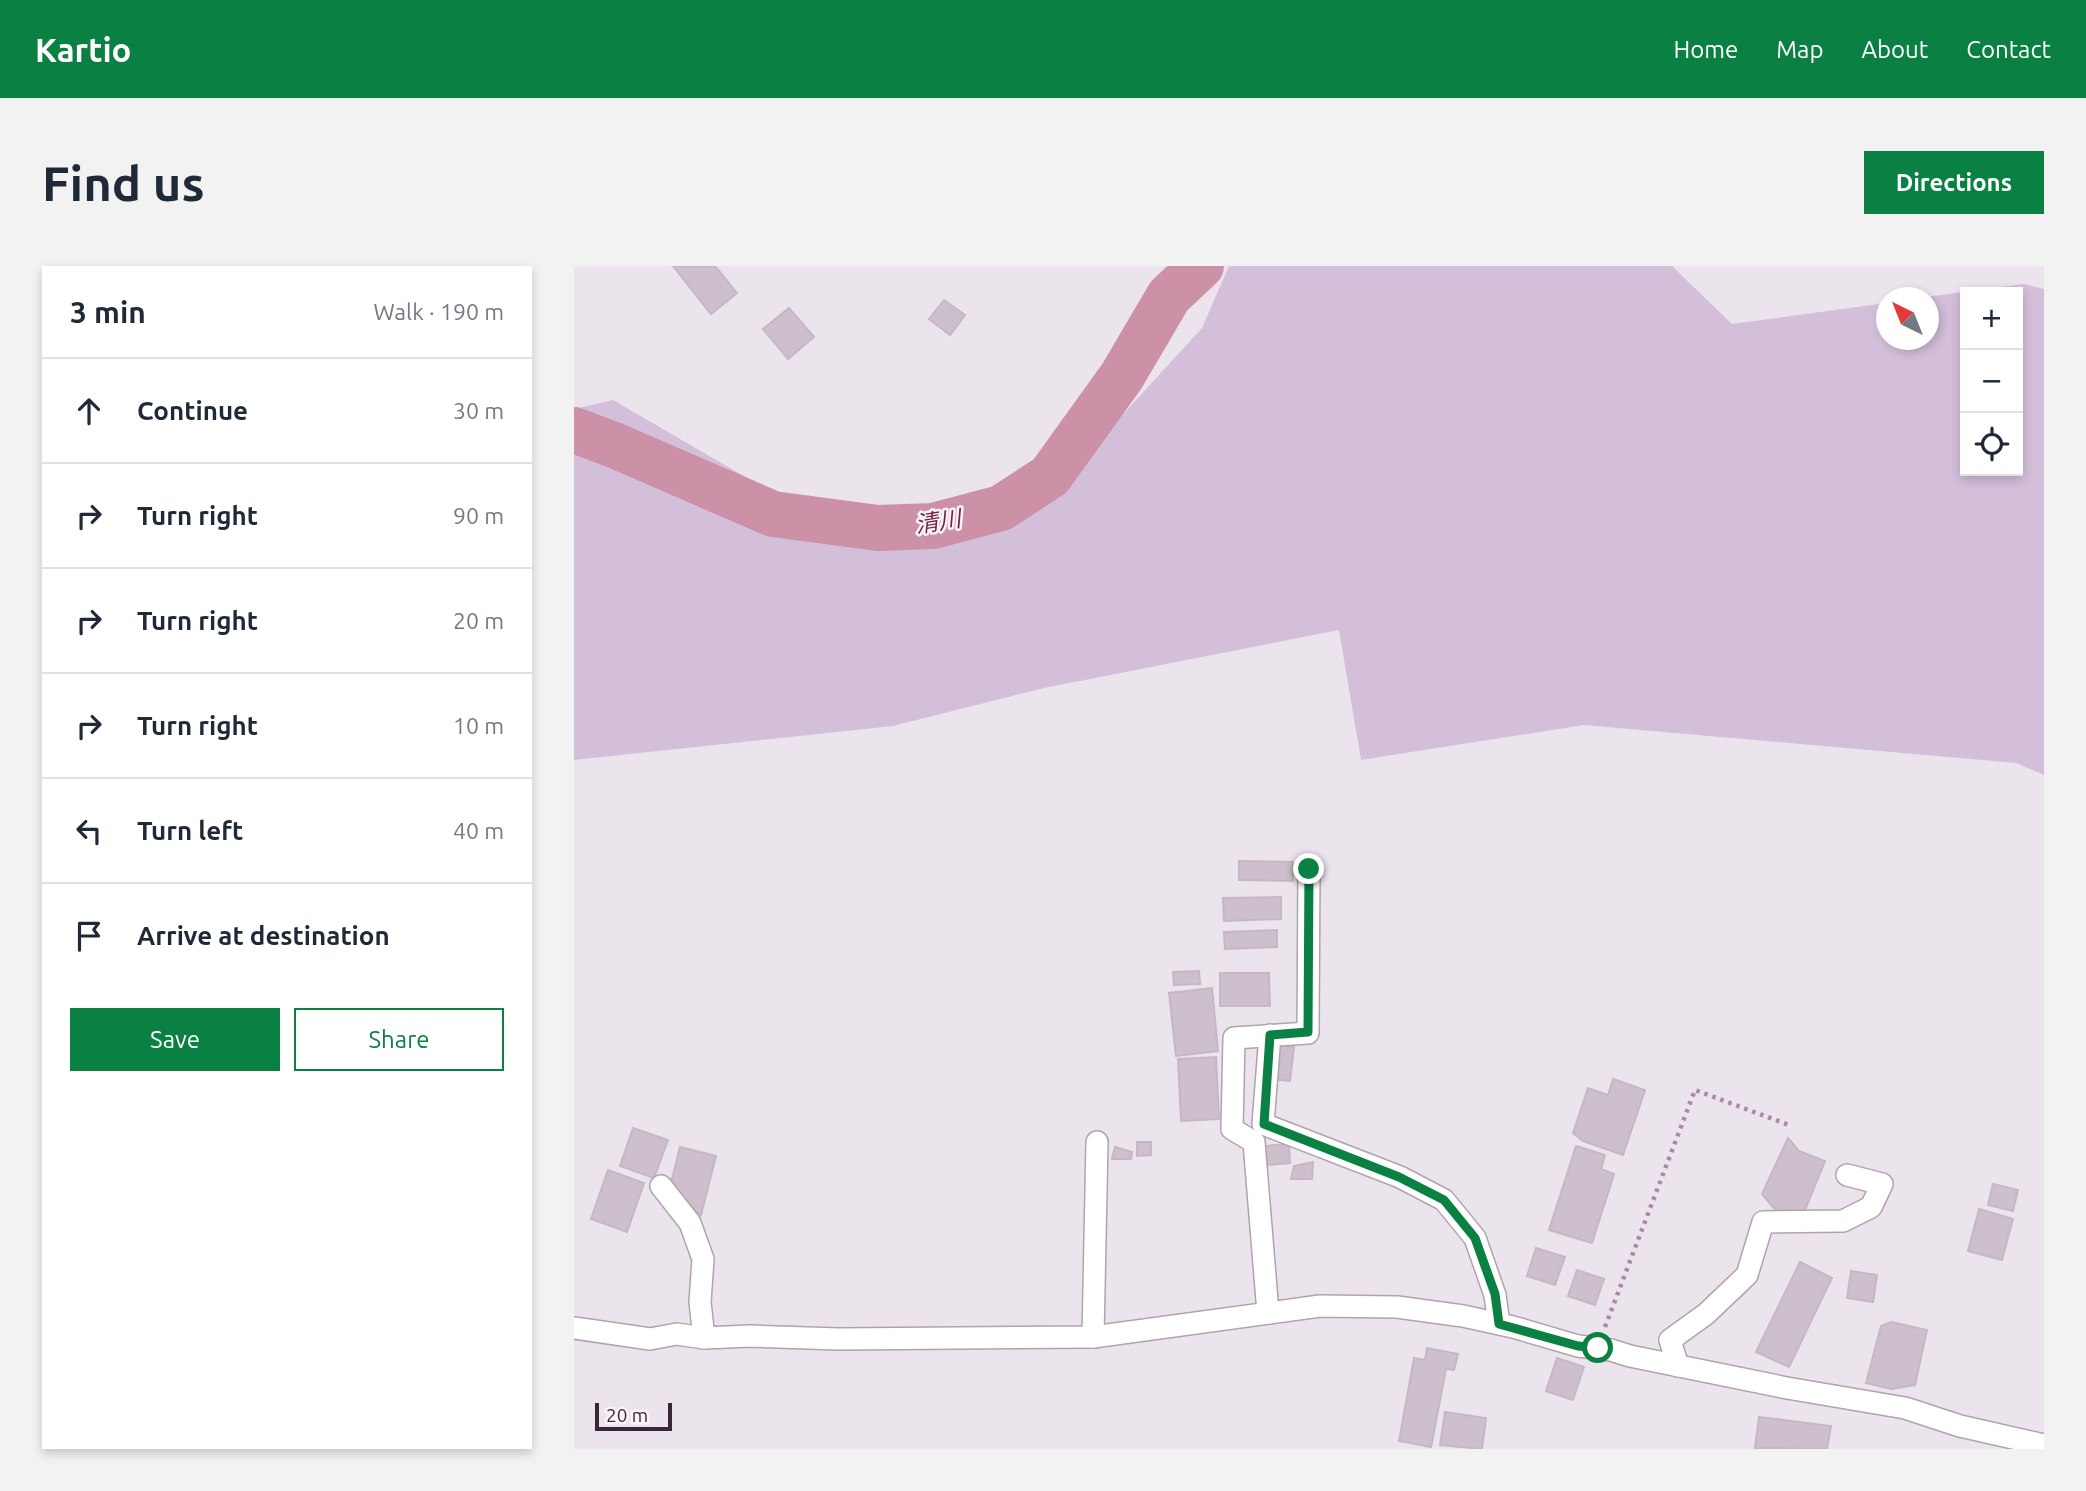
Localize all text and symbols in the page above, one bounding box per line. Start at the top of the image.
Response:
text: Kartio [35,31,131,68]
text: Home [1673,36,1738,63]
text: Map [1776,36,1823,63]
text: About [1861,36,1928,63]
text: Contact [1966,36,2051,63]
button: Directions [1864,151,2044,214]
text: Find us [42,155,205,210]
north arrow [1876,287,1939,350]
map controls [1960,287,2023,476]
button: + [1960,287,2023,350]
text: 3 min [70,295,146,329]
text: Walk · 190 m [373,299,504,324]
button: − [1960,350,2023,413]
icon: ahead [70,392,108,430]
text: Continue [137,396,248,425]
text: 30 m [453,398,504,423]
button: locate [1960,413,2023,476]
icon: right [70,497,108,535]
text: Turn right [137,501,258,530]
text: 90 m [453,503,504,528]
water label: 清川 [913,505,966,537]
icon: right [70,602,108,640]
text: Turn right [137,606,258,635]
text: 20 m [453,608,504,633]
icon: right [70,707,108,745]
text: Turn right [137,711,258,740]
text: 10 m [453,713,504,738]
icon: left [70,812,108,850]
text: Turn left [137,816,243,845]
text: 40 m [453,818,504,843]
route end [1293,853,1324,884]
icon: arrive [70,917,108,955]
text: Arrive at destination [137,921,390,950]
button: Save [70,1008,280,1071]
button: Share [294,1008,504,1071]
route start [1582,1332,1613,1363]
scale bar [595,1400,672,1432]
text: 20 m [606,1404,648,1426]

